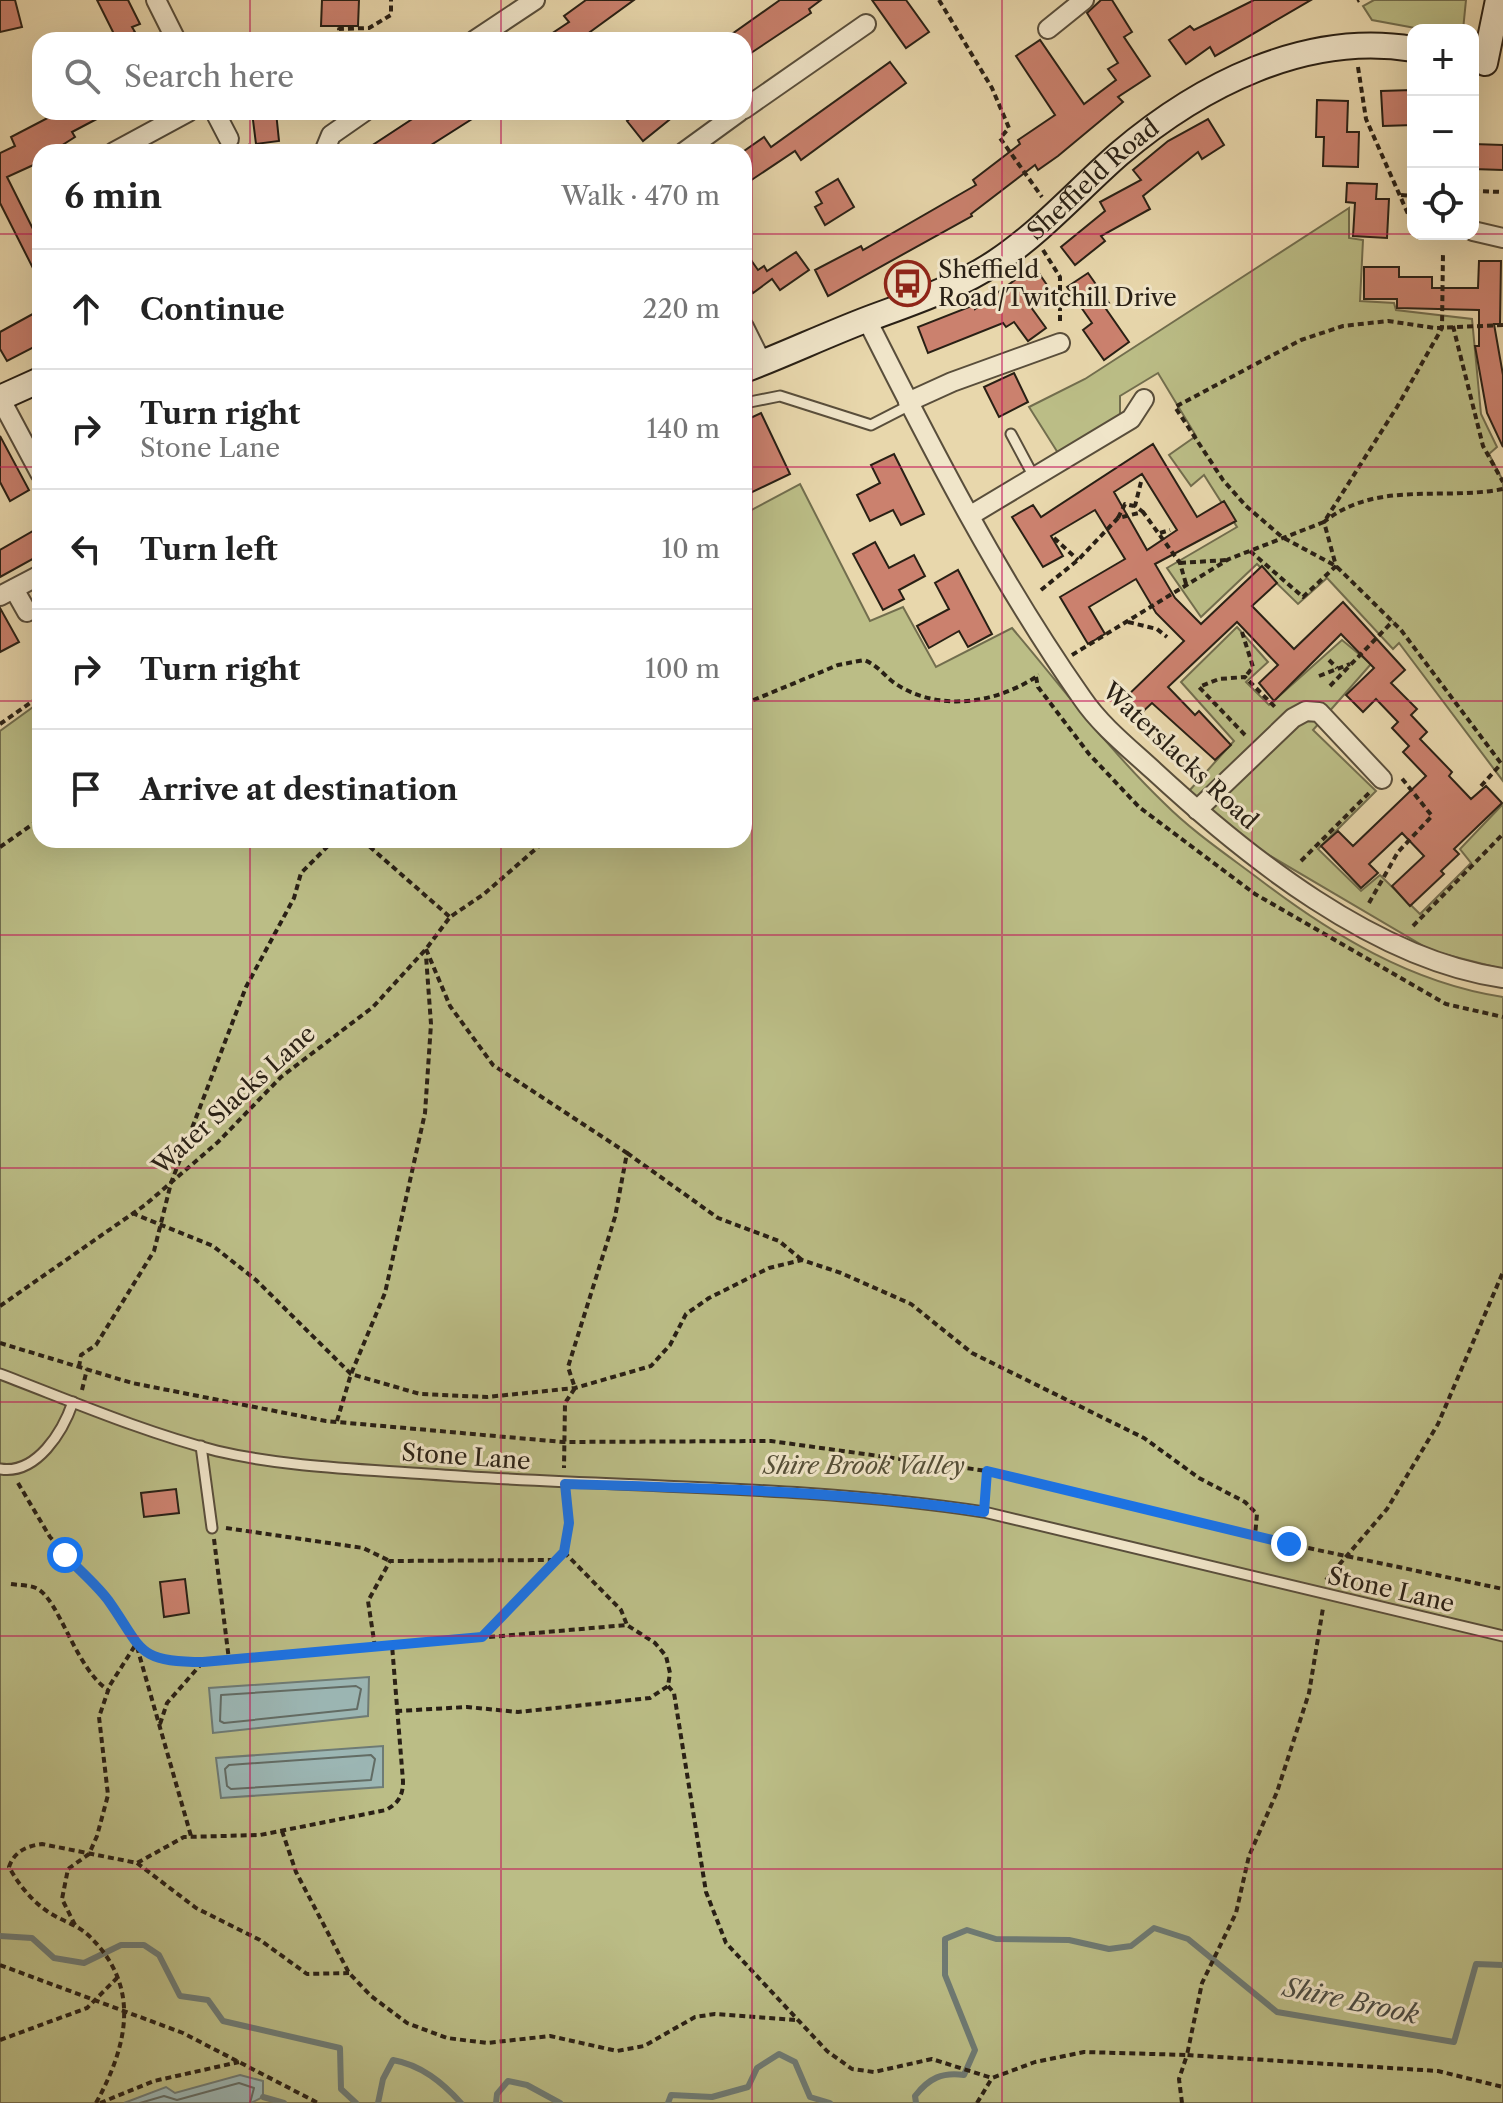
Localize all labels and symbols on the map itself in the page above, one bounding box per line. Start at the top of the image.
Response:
street label: Sheffield Road [1021,113,1165,246]
place label: Sheffield Road/Twitchill Drive [938,255,1177,312]
bus stop icon: Sheffield Road/Twitchill Drive [883,260,931,308]
street label: Waterslacks Road [1096,676,1264,835]
street label: Water Slacks Lane [146,1019,321,1181]
street label: Stone Lane [401,1438,532,1475]
park label: Shire Brook Valley [761,1451,965,1480]
route end [1271,1526,1307,1562]
route start [47,1537,83,1573]
street label: Stone Lane [1325,1561,1457,1618]
water label: Shire Brook [1278,1971,1422,2031]

